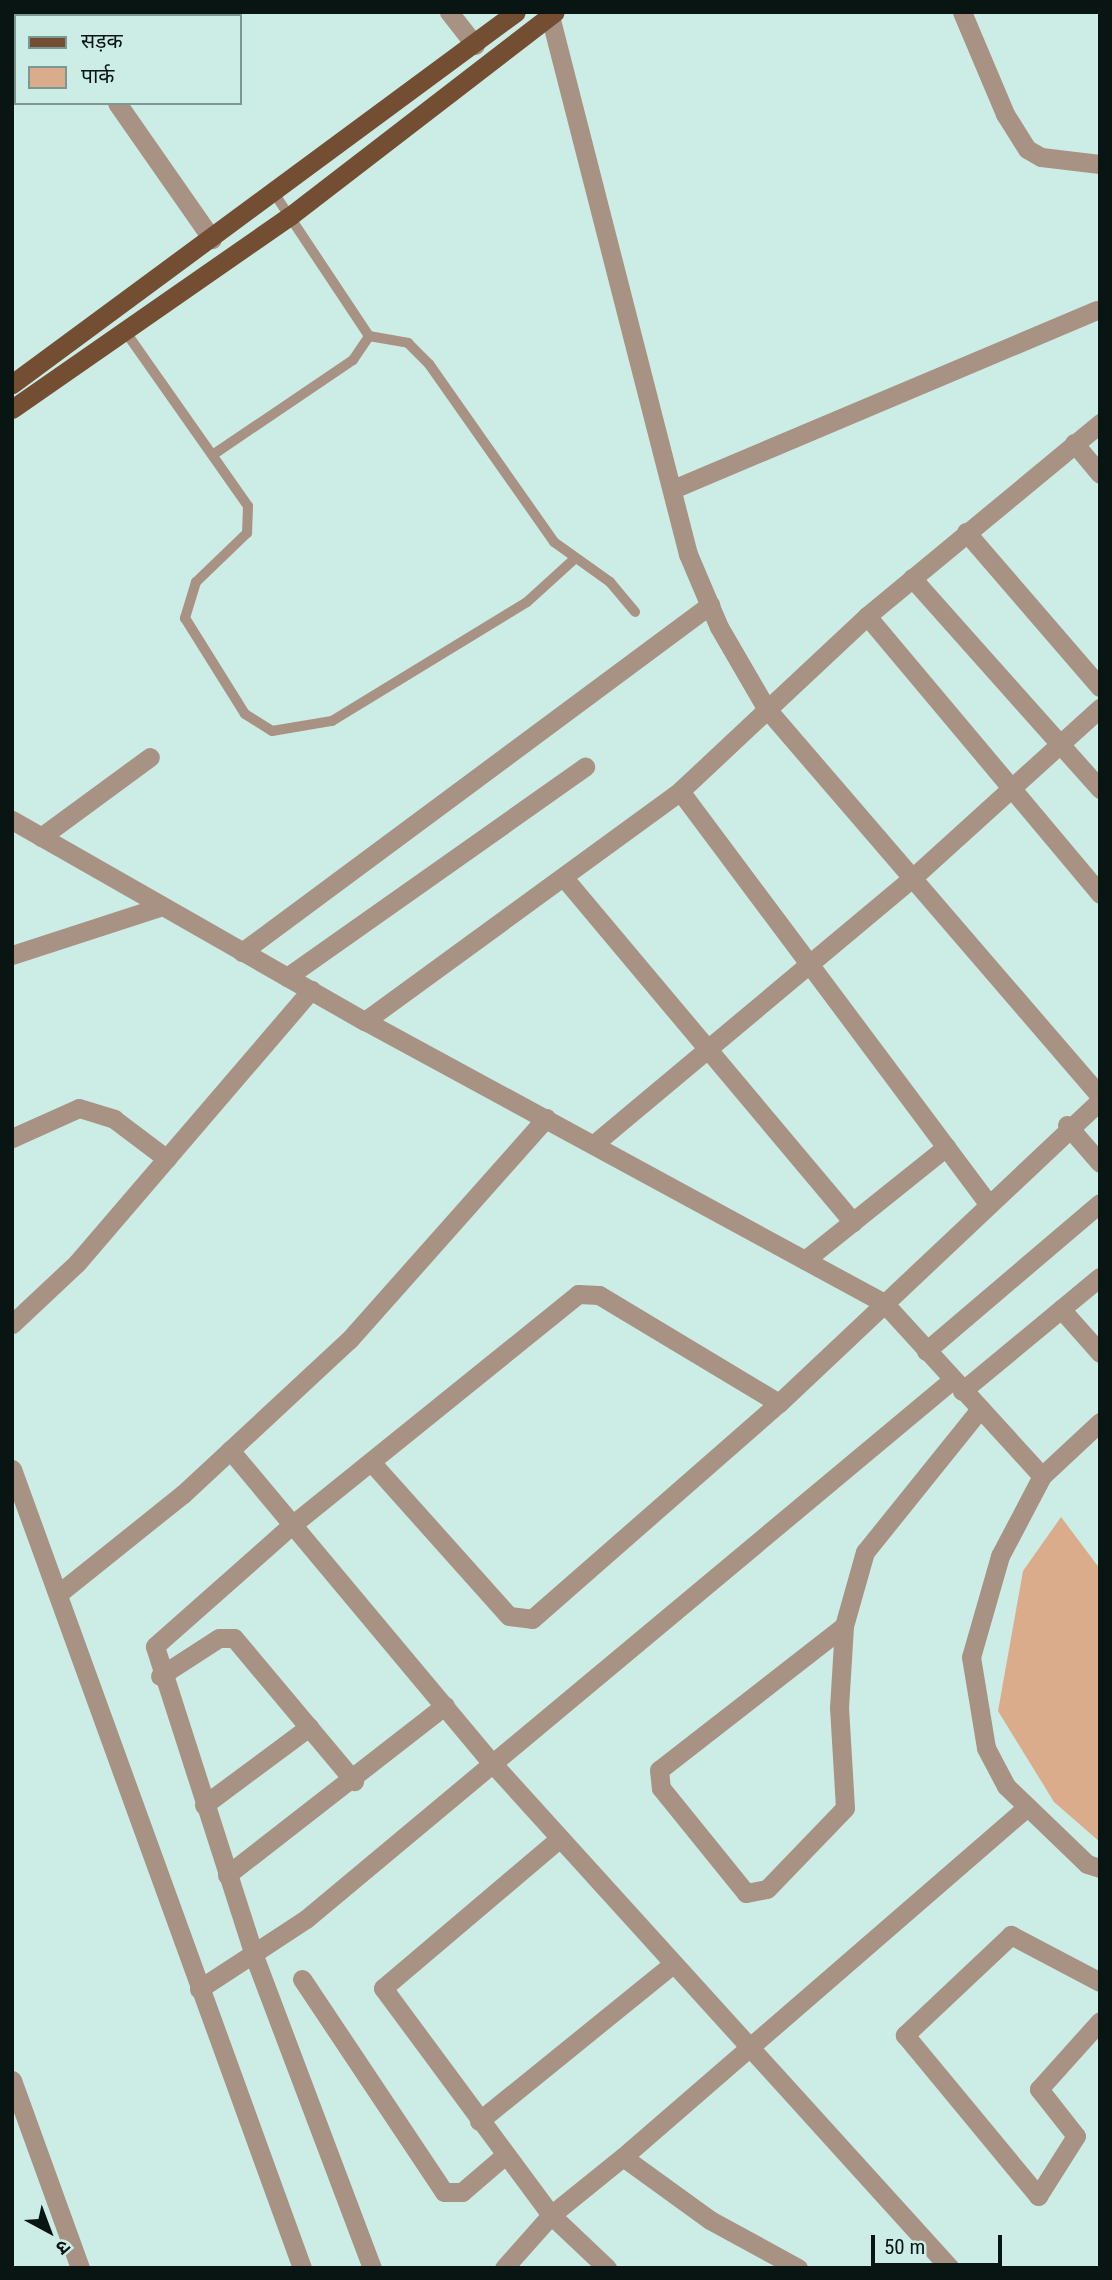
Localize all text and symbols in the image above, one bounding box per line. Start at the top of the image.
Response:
legend [14,14,242,105]
text: सड़क [81,29,123,53]
text: पार्क [81,64,115,88]
north arrow [14,2196,84,2266]
scale bar [874,2220,1005,2264]
text: उ [51,2235,75,2260]
text: 50 m [884,2235,925,2259]

